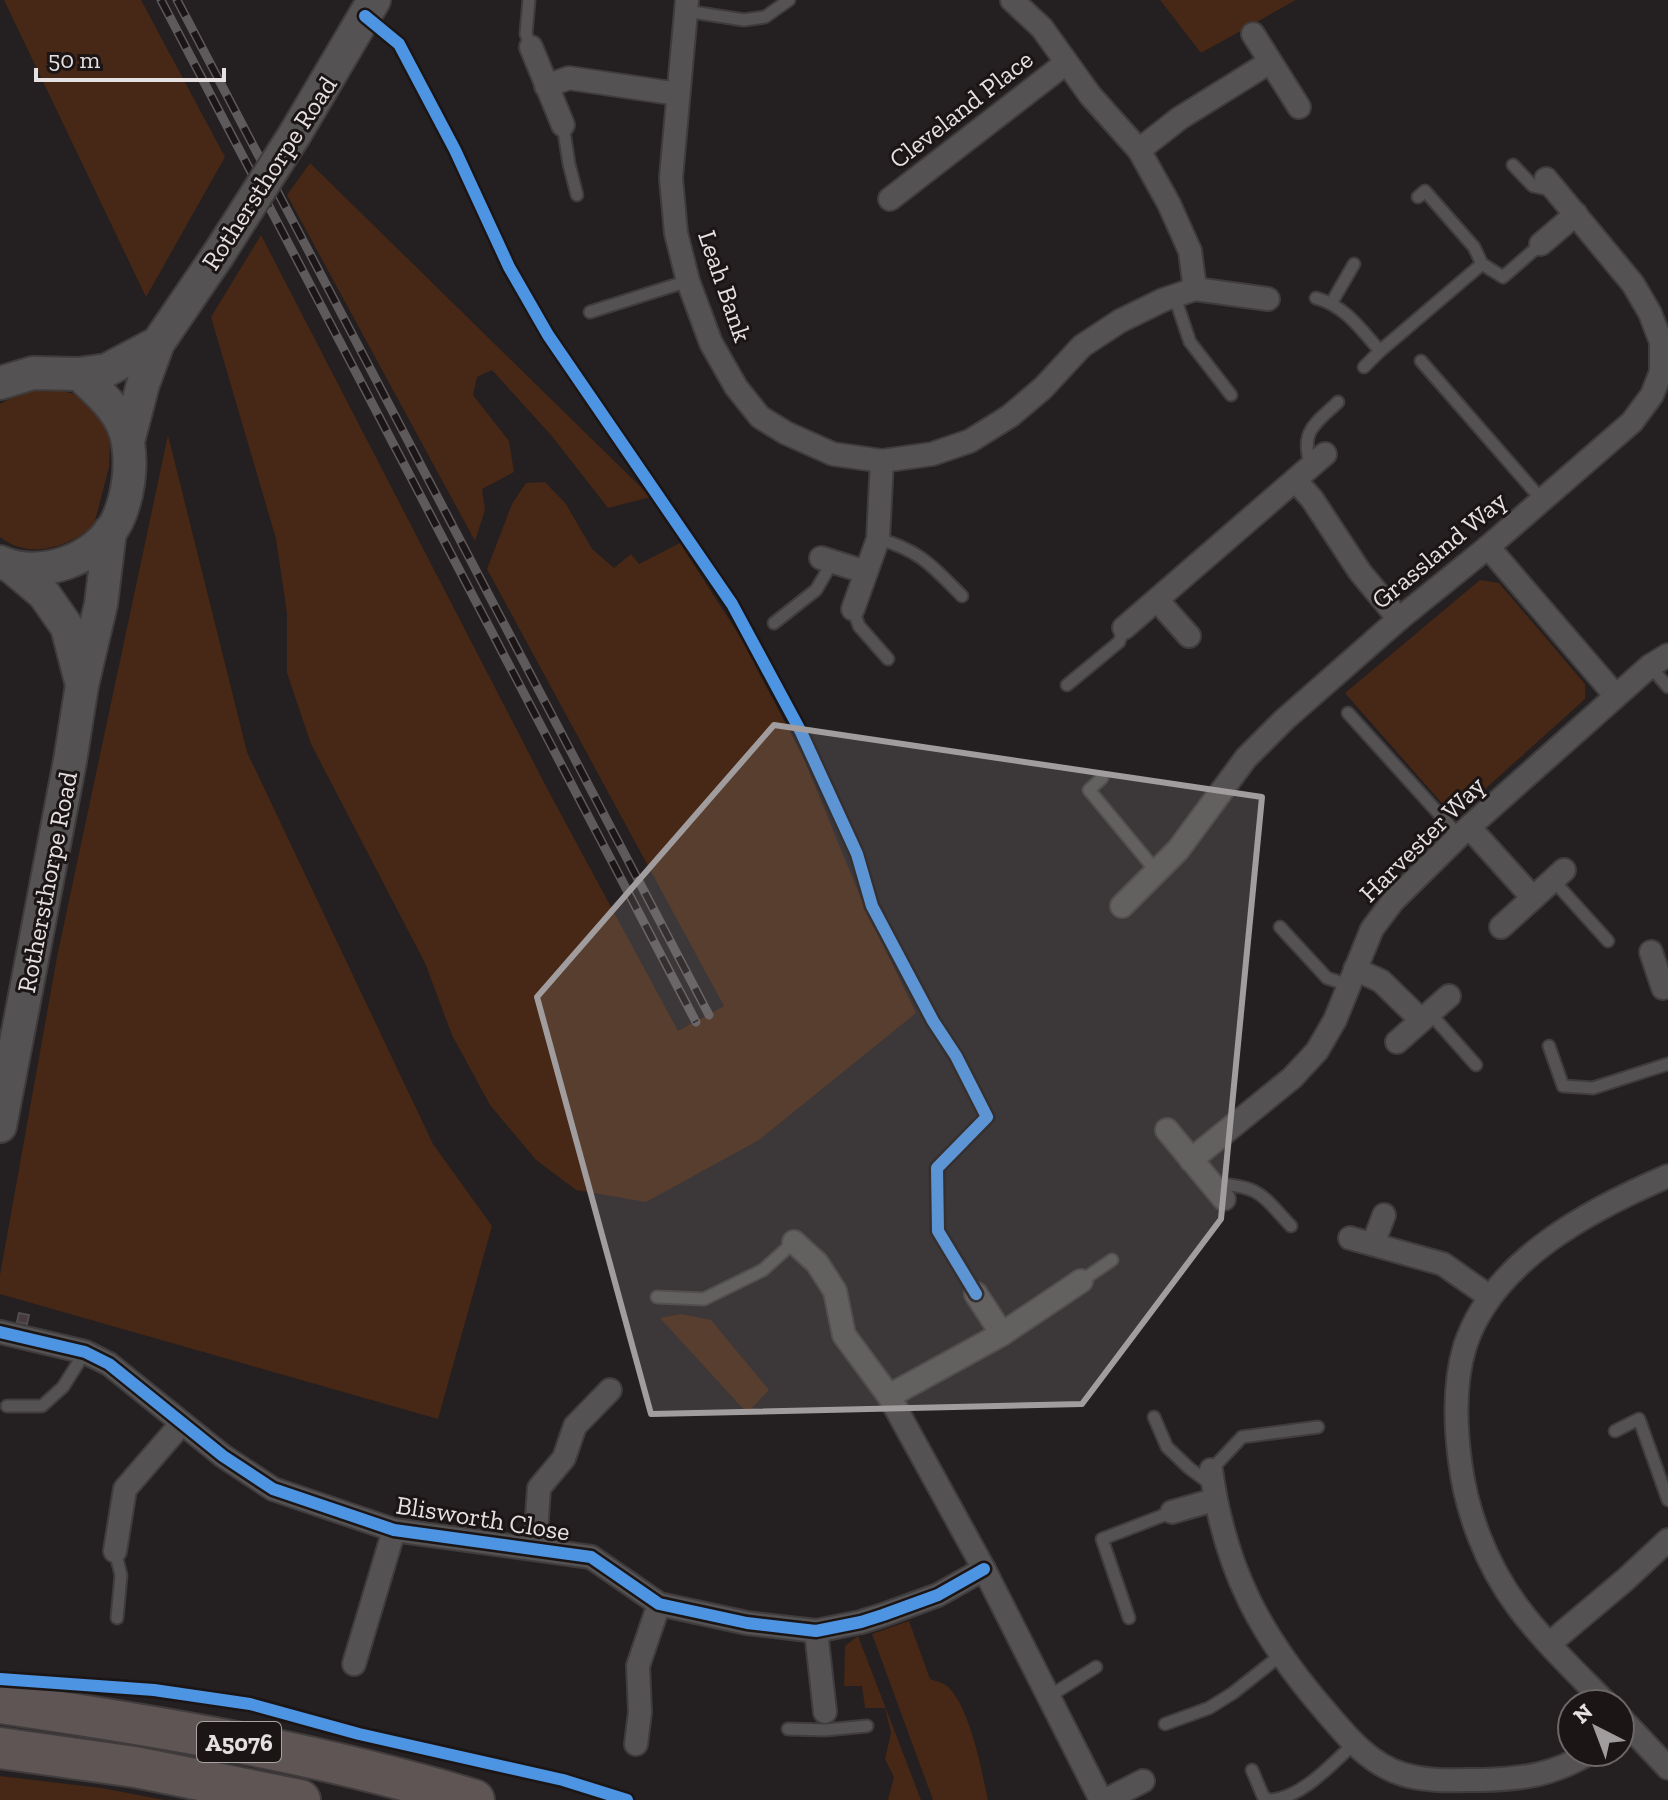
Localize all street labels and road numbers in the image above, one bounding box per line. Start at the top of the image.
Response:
street label: Cleveland Place [883,43,1039,175]
street label: Rothersthorpe Road [194,70,344,276]
street label: Leah Bank [691,226,759,346]
street label: Grassland Way [1365,484,1514,616]
street label: Rothersthorpe Road [10,769,84,995]
street label: Harvester Way [1352,769,1492,909]
street label: Blisworth Close [394,1488,572,1548]
road number: A5076 [197,1722,281,1762]

